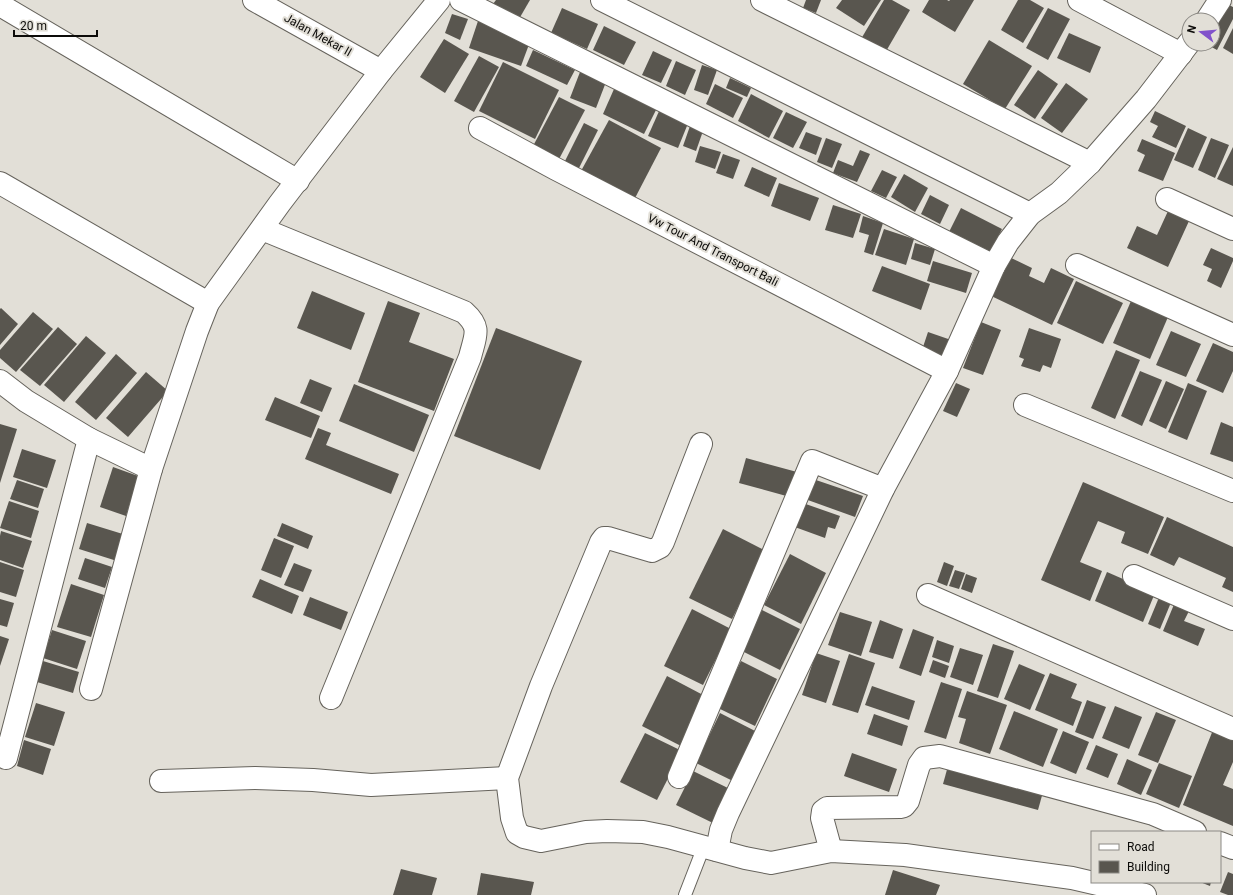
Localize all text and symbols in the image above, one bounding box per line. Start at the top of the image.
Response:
street label: Jalan Mekar II [282,11,354,59]
scale bar [14,12,97,38]
north arrow [1181,12,1221,52]
text: 20 m [20,19,47,33]
text: N [1185,24,1199,35]
street label: Vw Tour And Transport Bali [645,211,781,289]
legend [1091,831,1221,883]
text: Road [1127,840,1155,854]
text: Building [1127,860,1170,874]

